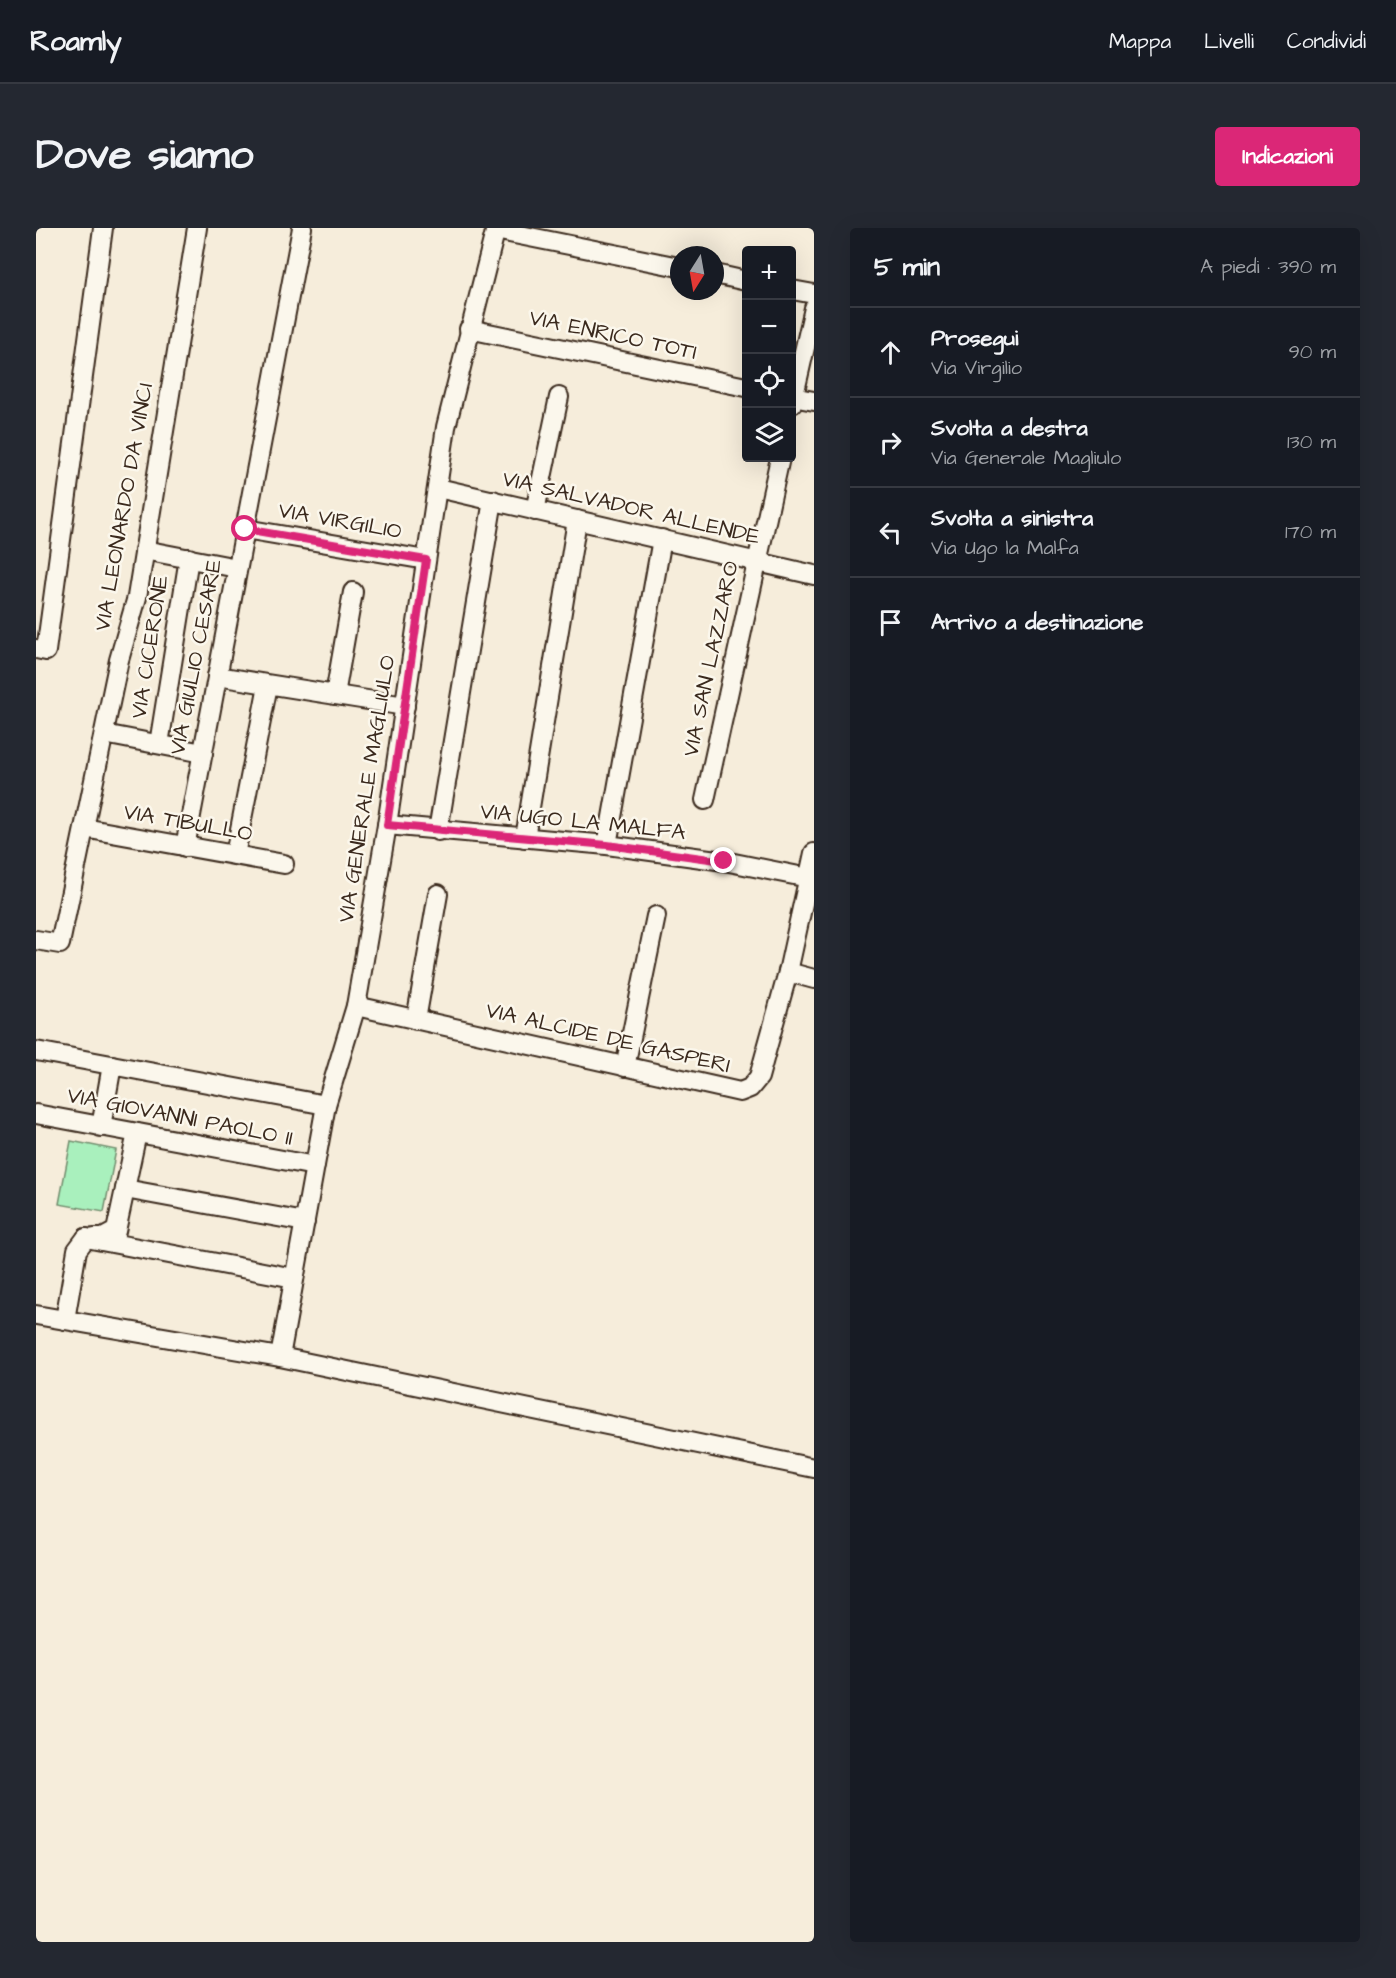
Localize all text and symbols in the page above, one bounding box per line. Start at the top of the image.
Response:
text: Roamly [30,22,122,61]
text: Mappa [1109,27,1171,56]
text: Livelli [1204,27,1254,56]
text: Condividi [1287,27,1366,56]
text: Dove siamo [36,127,253,185]
button: Indicazioni [1215,127,1360,186]
north arrow [670,246,724,300]
map controls [742,246,796,462]
button: + [742,246,796,300]
text: 5 min [874,249,940,285]
text: A piedi · 390 m [1200,253,1336,281]
button: − [742,300,796,354]
street label: VIA ENRICO TOTI [526,302,700,368]
text: Prosegui [931,323,1018,354]
icon: ahead [874,336,907,369]
text: 90 m [1288,338,1336,366]
button: locate [742,354,796,408]
text: Via Virgilio [931,354,1022,382]
street label: VIA LEONARDO DA VINCI [87,381,161,633]
button: layers [742,408,796,462]
text: Svolta a destra [931,413,1088,444]
icon: right [874,426,907,459]
text: 130 m [1287,428,1336,456]
text: Via Generale Magliulo [931,444,1121,472]
street label: VIA SALVADOR ALLENDE [499,463,763,553]
street label: VIA VIRGILIO [276,495,404,547]
text: Svolta a sinistra [931,503,1093,534]
route start [231,515,257,541]
icon: left [874,516,907,549]
text: 170 m [1285,518,1336,546]
text: Via Ugo la Malfa [931,534,1079,562]
street label: VIA GIULIO CESARE [162,557,230,757]
street label: VIA SAN LAZZARO [675,558,747,760]
street label: VIA CICERONE [123,573,177,721]
icon: arrive [874,606,907,639]
text: Arrivo a destinazione [931,607,1143,638]
street label: VIA GENERALE MAGLIULO [331,653,403,925]
street label: VIA TIBULLO [121,796,255,850]
street label: VIA UGO LA MALFA [479,796,687,848]
route end [710,847,736,873]
street label: VIA ALCIDE DE GASPERI [483,995,733,1081]
street label: VIA GIOVANNI PAOLO II [65,1080,295,1154]

